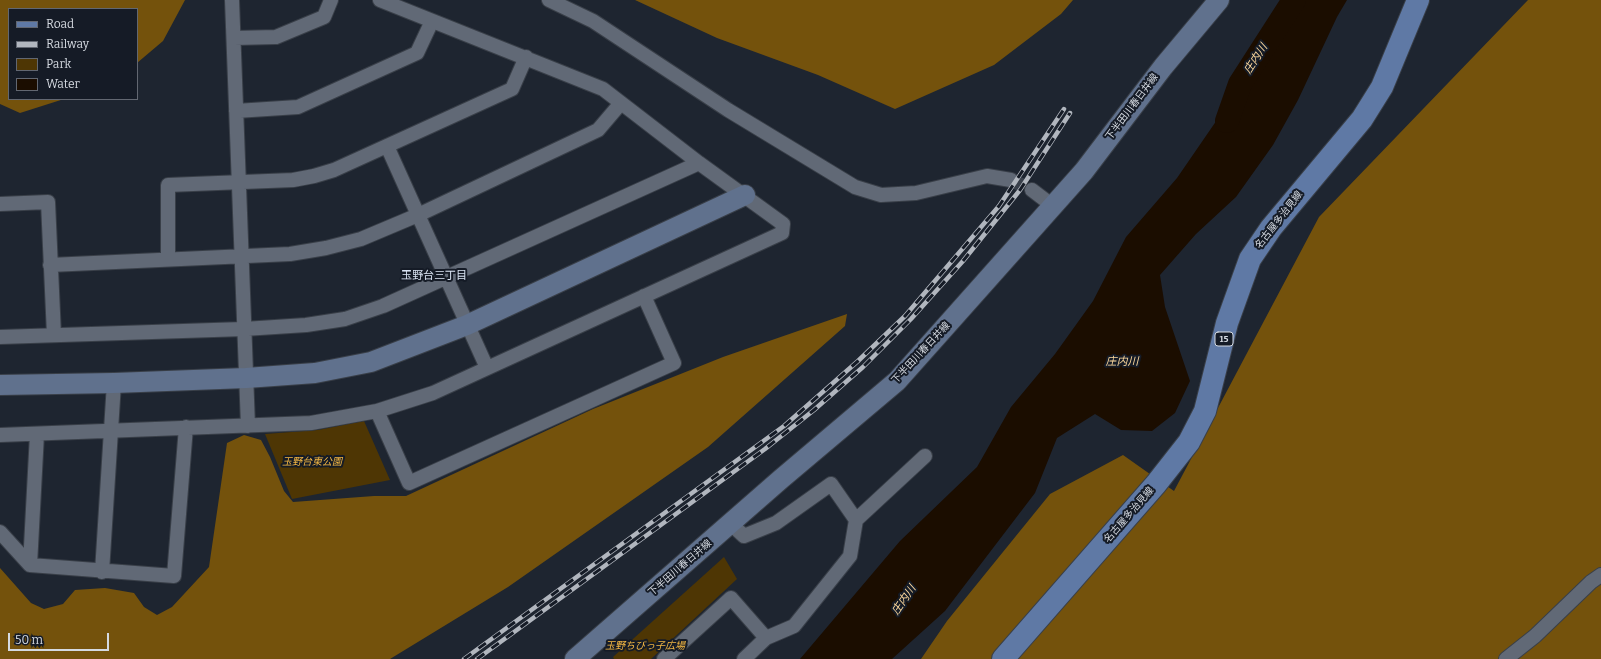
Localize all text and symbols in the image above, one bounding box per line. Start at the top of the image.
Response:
legend [8,8,138,100]
text: Road [46,17,74,31]
text: Railway [46,37,89,51]
water label: 庄内川 [1241,42,1271,76]
text: Park [46,57,71,71]
street label: 下半田川春日井線 [1103,71,1161,143]
text: Water [46,77,80,91]
street label: 名古屋多治見線 [1253,189,1305,251]
district label: 玉野台三丁目 [401,269,467,283]
street label: 下半田川春日井線 [889,320,953,386]
road number: 15 [1215,332,1233,346]
water label: 庄内川 [1106,355,1138,369]
park label: 玉野台東公園 [282,456,342,468]
street label: 名古屋多治見線 [1102,485,1156,545]
street label: 下半田川春日井線 [646,537,714,599]
water label: 庄内川 [889,583,919,617]
scale bar [10,625,111,651]
text: 50 m [15,633,43,647]
park label: 玉野ちびっ子広場 [605,640,685,652]

